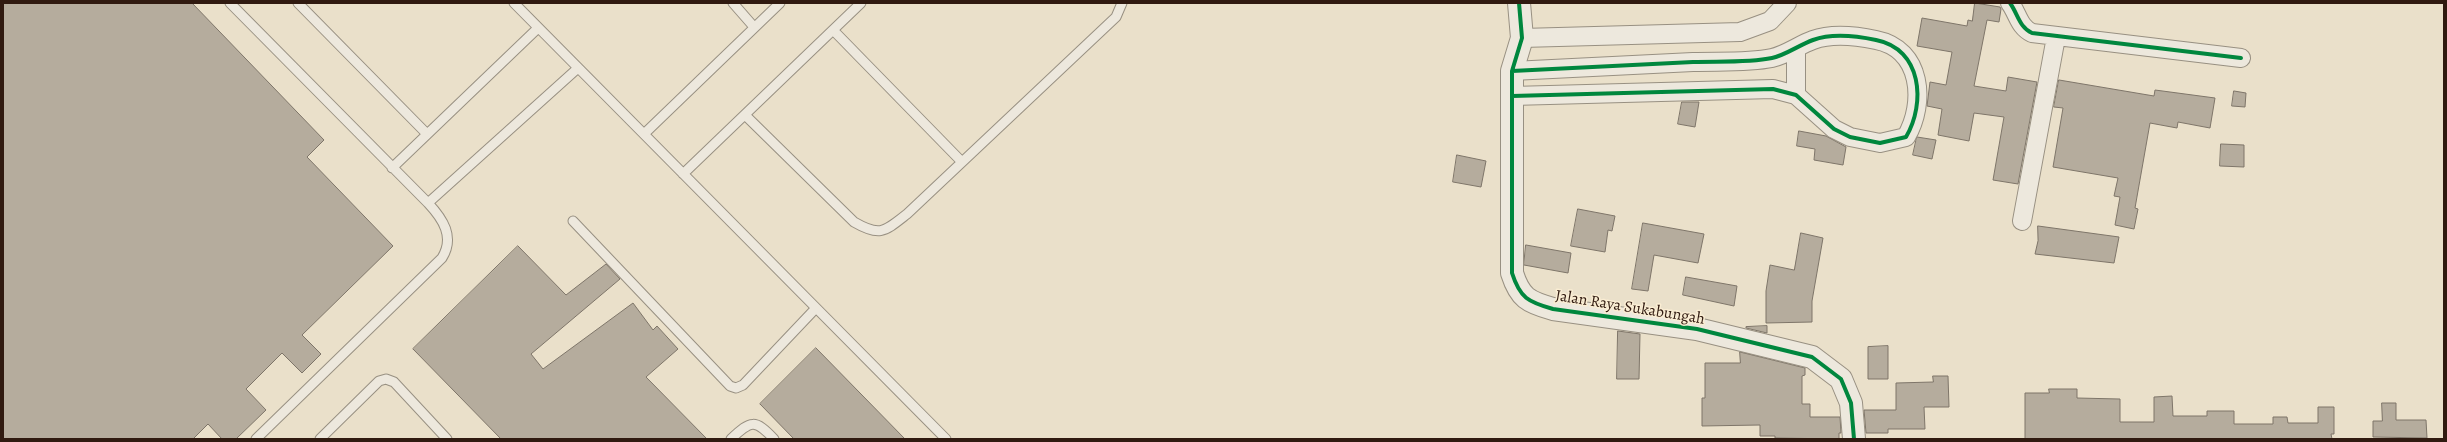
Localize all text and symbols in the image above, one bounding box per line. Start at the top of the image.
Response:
street label: Jalan Raya Sukabungah [1554,287,1706,329]

